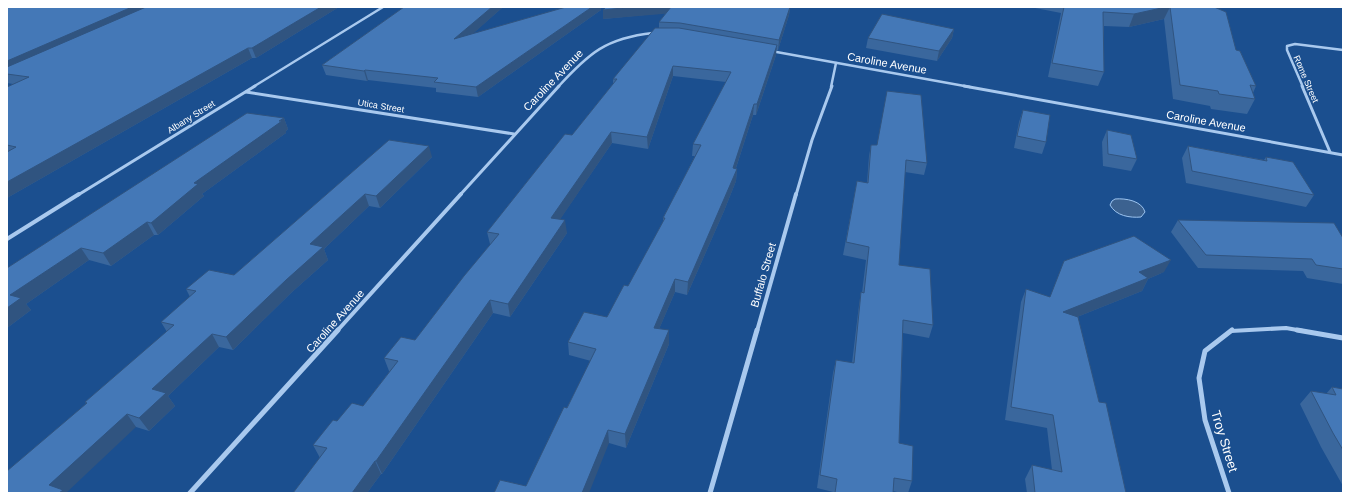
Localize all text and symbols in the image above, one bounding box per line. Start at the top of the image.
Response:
street label: Caroline Avenue [521,47,585,113]
street label: Caroline Avenue [846,50,928,76]
street label: Rome Street [1292,54,1321,105]
street label: Utica Street [357,97,405,115]
street label: Albany Street [165,98,217,136]
street label: Caroline Avenue [1165,108,1247,134]
street label: Buffalo Street [748,241,778,309]
street label: Caroline Avenue [304,287,366,355]
street label: Troy Street [1208,408,1241,474]

